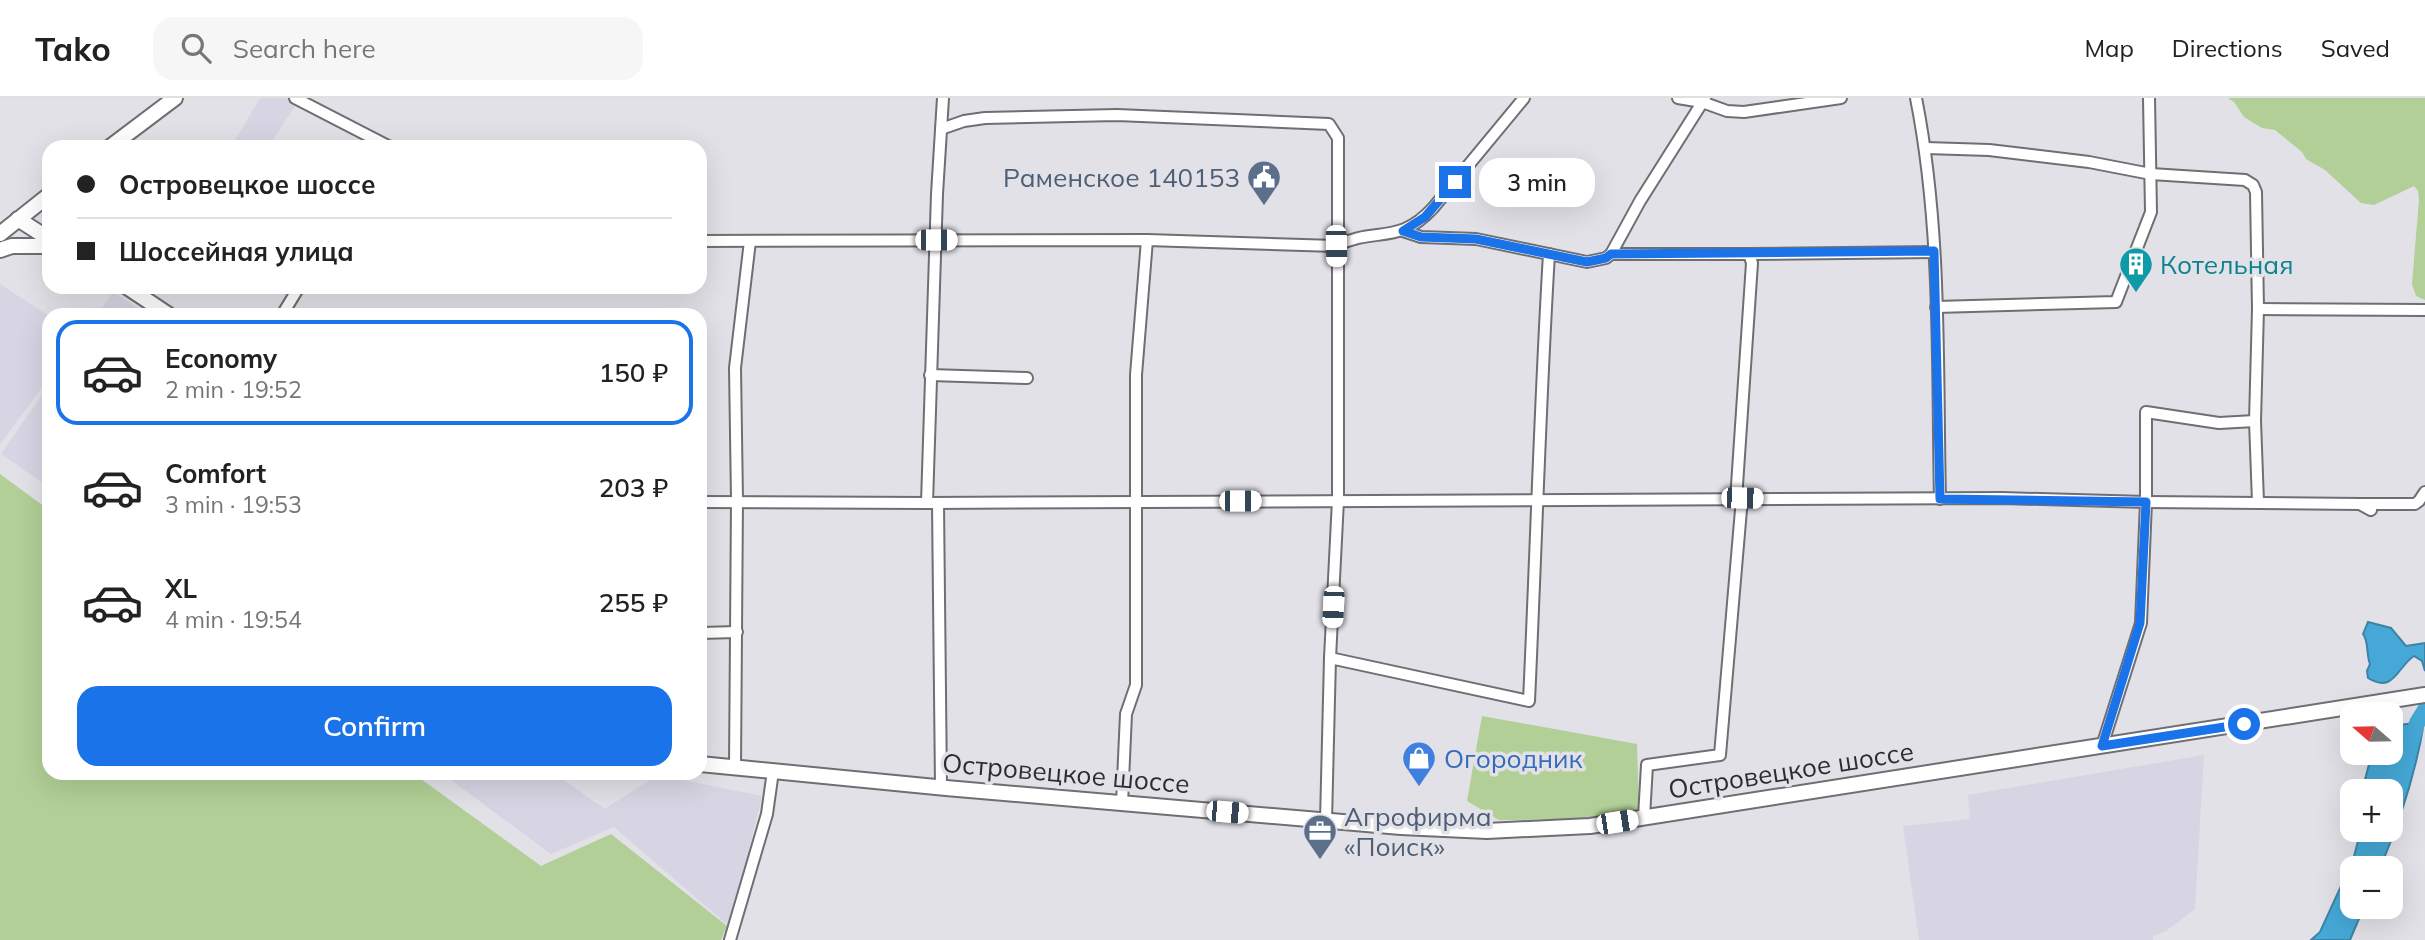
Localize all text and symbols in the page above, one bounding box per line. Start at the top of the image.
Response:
search box [153,17,643,80]
text: Tako [35,28,111,69]
icon: search [177,29,215,67]
text: Search here [233,32,376,65]
text: Map [2084,33,2134,63]
text: Directions [2172,33,2283,63]
text: Saved [2321,33,2390,63]
public building icon: Раменское 140153 [1245,158,1283,207]
callout: 3 min [1480,158,1595,206]
place label: Раменское 140153 [1003,161,1240,194]
route end [1439,166,1471,198]
text: Островецкое шоссе [119,168,376,201]
text: 3 min [1507,168,1567,197]
car [1326,225,1347,267]
car [916,230,958,251]
text: Шоссейная улица [119,235,354,268]
building icon: Котельная [2117,245,2155,294]
place label: Котельная [2160,248,2293,281]
icon: car [81,341,144,404]
text: Economy [165,342,277,375]
text: 150 ₽ [599,356,668,389]
text: 2 min · 19:52 [165,375,302,404]
icon: car [81,456,144,519]
text: Comfort [165,457,266,490]
text: 203 ₽ [599,471,668,504]
car [1721,487,1764,509]
text: 3 min · 19:53 [165,490,302,519]
car [1220,491,1262,512]
icon: car [81,571,144,634]
text: XL [165,572,197,605]
car [1322,585,1345,629]
text: 255 ₽ [599,586,668,619]
text: 4 min · 19:54 [165,605,302,634]
button: Confirm [77,686,672,766]
north arrow [2340,702,2403,765]
map controls [2340,702,2403,919]
route start [2228,708,2260,740]
street label: Островецкое шоссе [1666,734,1916,806]
shop icon: Огородник [1400,739,1438,788]
place label: Огородник [1444,742,1583,775]
street label: Островецкое шоссе [941,746,1191,800]
button: + [2340,779,2403,842]
car [1206,800,1249,824]
place label: Агрофирма «Поиск» [1344,800,1492,863]
car [1595,808,1640,836]
office icon: Агрофирма «Поиск» [1301,812,1339,861]
button: − [2340,856,2403,919]

